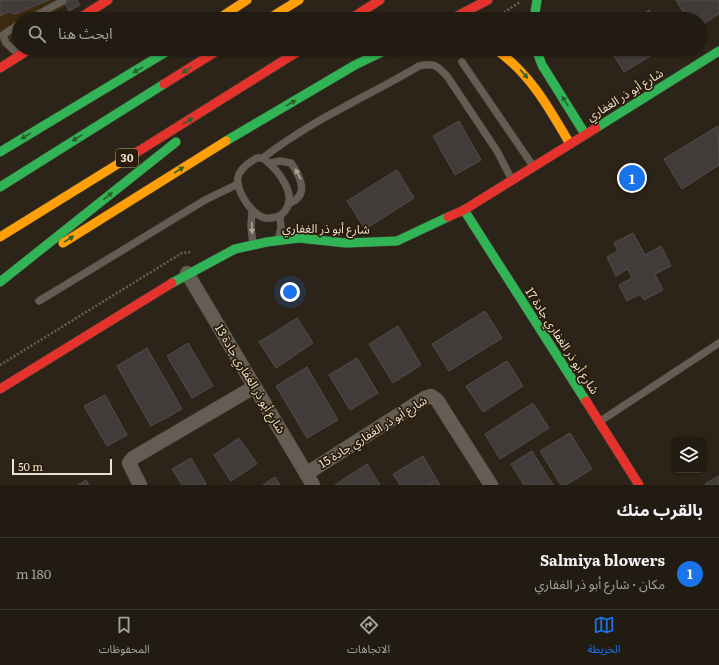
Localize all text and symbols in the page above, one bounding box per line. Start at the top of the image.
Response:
search box [12,12,707,56]
text: ابحث هنا [58,21,113,44]
icon: search [26,23,48,45]
street label: شارع أبو ذر الغفاري [583,63,667,127]
one-way arrow [132,66,144,73]
one-way arrow [181,66,193,73]
one-way arrow [520,69,529,79]
one-way arrow [561,95,568,107]
one-way arrow [285,99,297,106]
one-way arrow [182,117,194,124]
one-way arrow [20,133,32,140]
one-way arrow [71,135,83,142]
road number: 30 [116,149,138,167]
pin: 1 [619,163,645,193]
one-way arrow [173,166,185,173]
one-way arrow [295,169,301,180]
one-way arrow [102,192,113,201]
street label: شارع أبو ذر الغفاري [282,218,370,240]
one-way arrow [248,222,255,234]
one-way arrow [63,235,75,242]
your location [280,282,300,302]
street label: شارع أبو ذر الغفاري جادة 17 [520,283,604,398]
street label: شارع أبو ذر الغفاري جادة 13 [209,320,291,438]
street label: شارع أبو ذر الغفاري جادة 15 [315,391,431,473]
map controls [671,437,707,473]
button: layers [671,437,707,473]
scale bar [12,457,112,476]
text: 50 m [18,458,43,474]
text: بالقرب منك [617,496,703,521]
text: Salmiya blowers [540,548,665,571]
text: 180 m [16,564,51,583]
text: 1 [687,564,693,583]
text: مكان · شارع أبو ذر الغفاري [534,574,665,593]
tab: المحفوظات [99,614,150,661]
tab: الاتجاهات [347,614,390,661]
tab: الخريطة [587,614,620,661]

